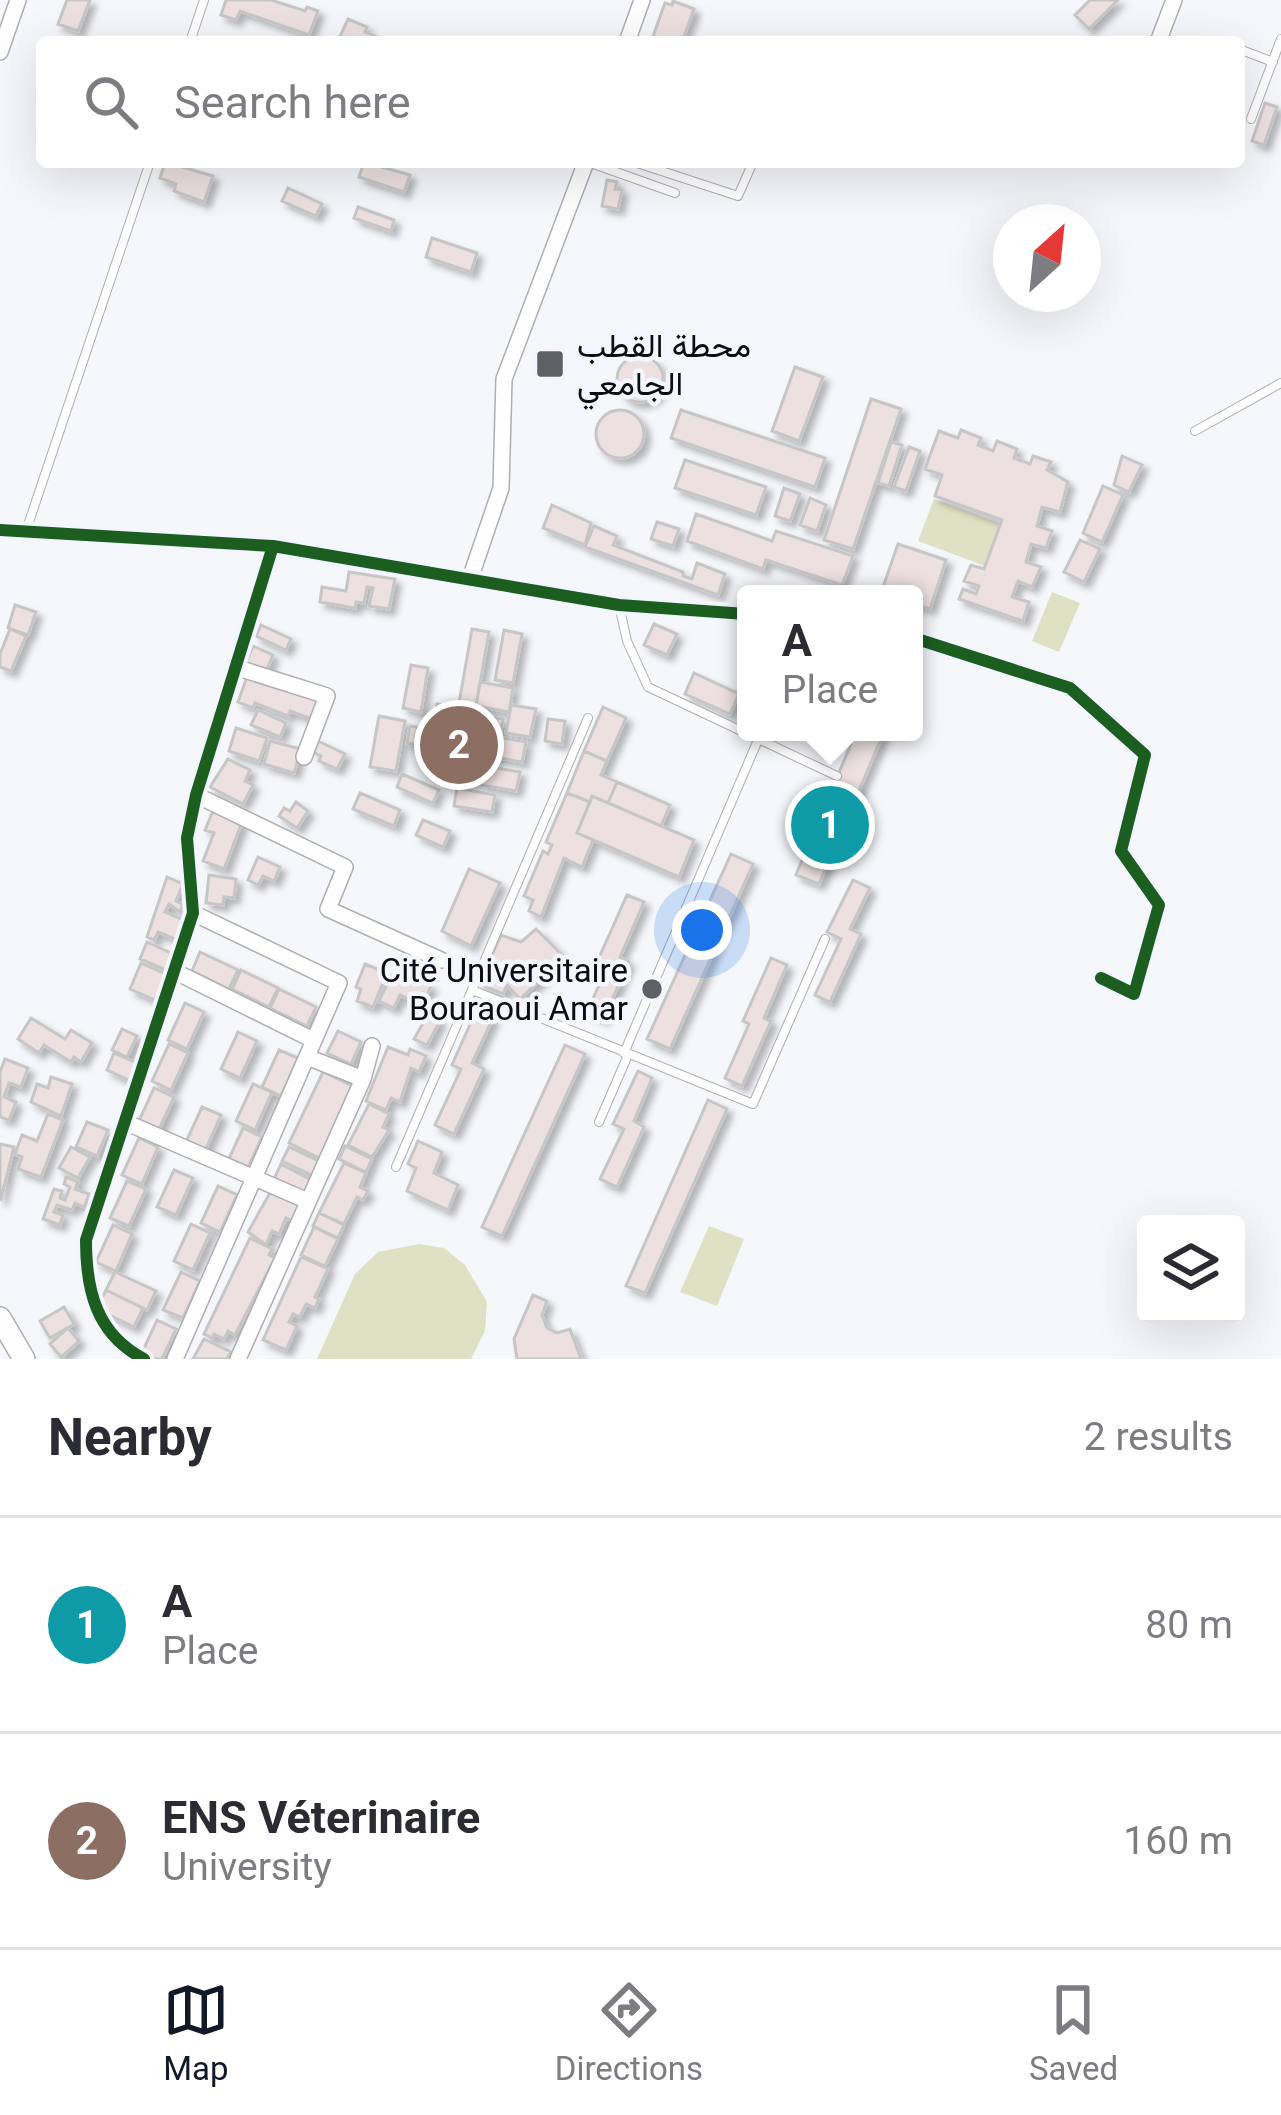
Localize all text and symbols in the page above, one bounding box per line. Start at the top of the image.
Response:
search box [36,36,1245,168]
icon: search [78,69,144,135]
text: Search here [174,76,411,129]
north arrow [993,204,1101,312]
place label: محطة القطب الجامعي [577,326,751,410]
marker: محطة القطب الجامعي [534,348,566,380]
popup [737,585,923,741]
text: A [782,614,812,667]
text: Place [782,667,878,713]
pin: 2 [420,700,498,790]
pin: 1 [791,780,869,870]
your location [672,900,732,960]
place label: Cité Universitaire Bouraoui Amar [380,951,628,1028]
marker: Cité Universitaire Bouraoui Amar [639,976,665,1002]
map controls [1137,1215,1245,1323]
button: layers [1137,1215,1245,1323]
text: Nearby [48,1408,212,1467]
text: 2 results [1084,1414,1233,1460]
text: A [162,1575,192,1628]
text: 1 [76,1602,98,1648]
text: 80 m [1145,1602,1233,1648]
text: Place [162,1628,258,1674]
text: ENS Véterinaire [162,1791,480,1844]
text: 2 [76,1818,98,1864]
text: 160 m [1123,1818,1233,1864]
text: University [162,1844,332,1890]
tab: Map [163,1977,229,2088]
tab: Directions [555,1977,703,2088]
tab: Saved [1029,1977,1118,2088]

